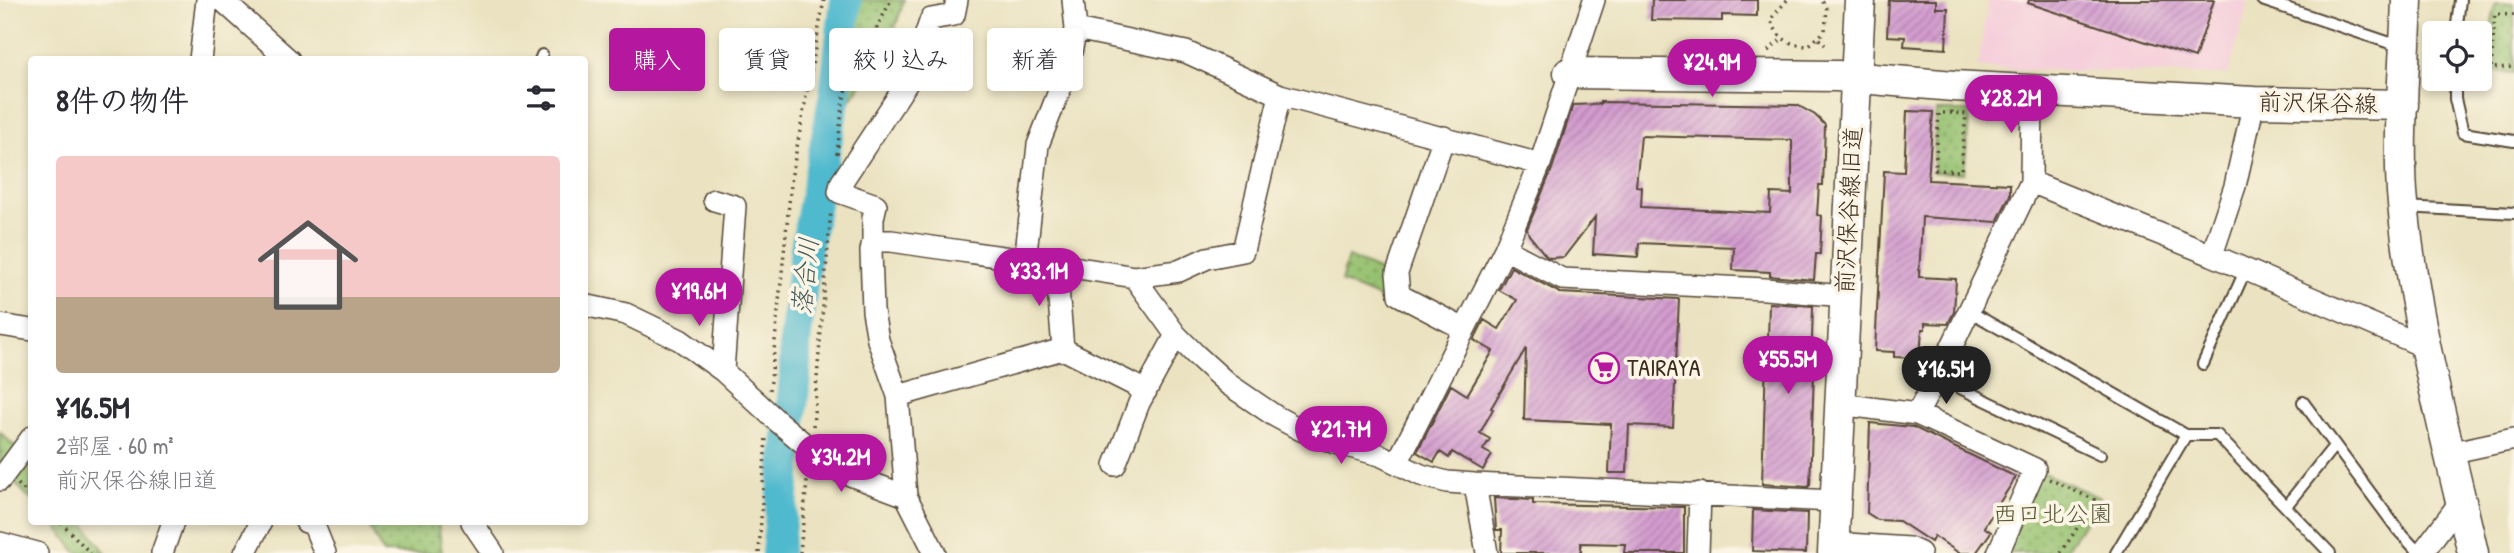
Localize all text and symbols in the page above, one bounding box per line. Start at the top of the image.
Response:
map controls [2422,21,2492,91]
button: locate [2422,21,2492,91]
chip: 購入 [609,28,705,91]
chip: 賃貸 [719,28,815,91]
chip: 絞り込み [829,28,973,91]
chip: 新着 [987,28,1083,91]
pin: ¥24.9M [1655,40,1769,99]
text: ¥24.9M [1683,46,1741,77]
pin: ¥28.2M [1954,76,2068,135]
icon: filters [522,79,560,117]
text: 8件の物件 [56,80,189,120]
text: ¥28.2M [1981,82,2041,113]
street label: 前沢保谷線 [2258,85,2378,119]
street label: 前沢保谷線旧道 [1828,125,1868,295]
icon: home [245,202,371,328]
water label: 落合川 [783,235,826,317]
pin: ¥33.1M [982,248,1096,308]
text: ¥33.1M [1010,255,1068,286]
pin: ¥19.6M [642,268,756,328]
text: ¥19.6M [671,275,727,306]
pin: ¥55.5M [1731,336,1845,396]
text: ¥55.5M [1759,343,1817,374]
pin: ¥16.5M [1889,346,2003,406]
supermarket icon: TAIRAYA [1587,351,1621,385]
place label: TAIRAYA [1627,351,1701,383]
text: ¥16.5M [1918,353,1974,384]
text: ¥16.5M [56,387,130,427]
pin: ¥21.7M [1284,406,1398,466]
text: ¥21.7M [1311,413,1371,444]
text: 2部屋 · 60 m² [56,430,174,461]
pin: ¥34.2M [784,434,898,494]
text: ¥34.2M [812,441,870,472]
text: 前沢保谷線旧道 [56,464,217,495]
park label: 西口北公園 [1993,497,2113,529]

